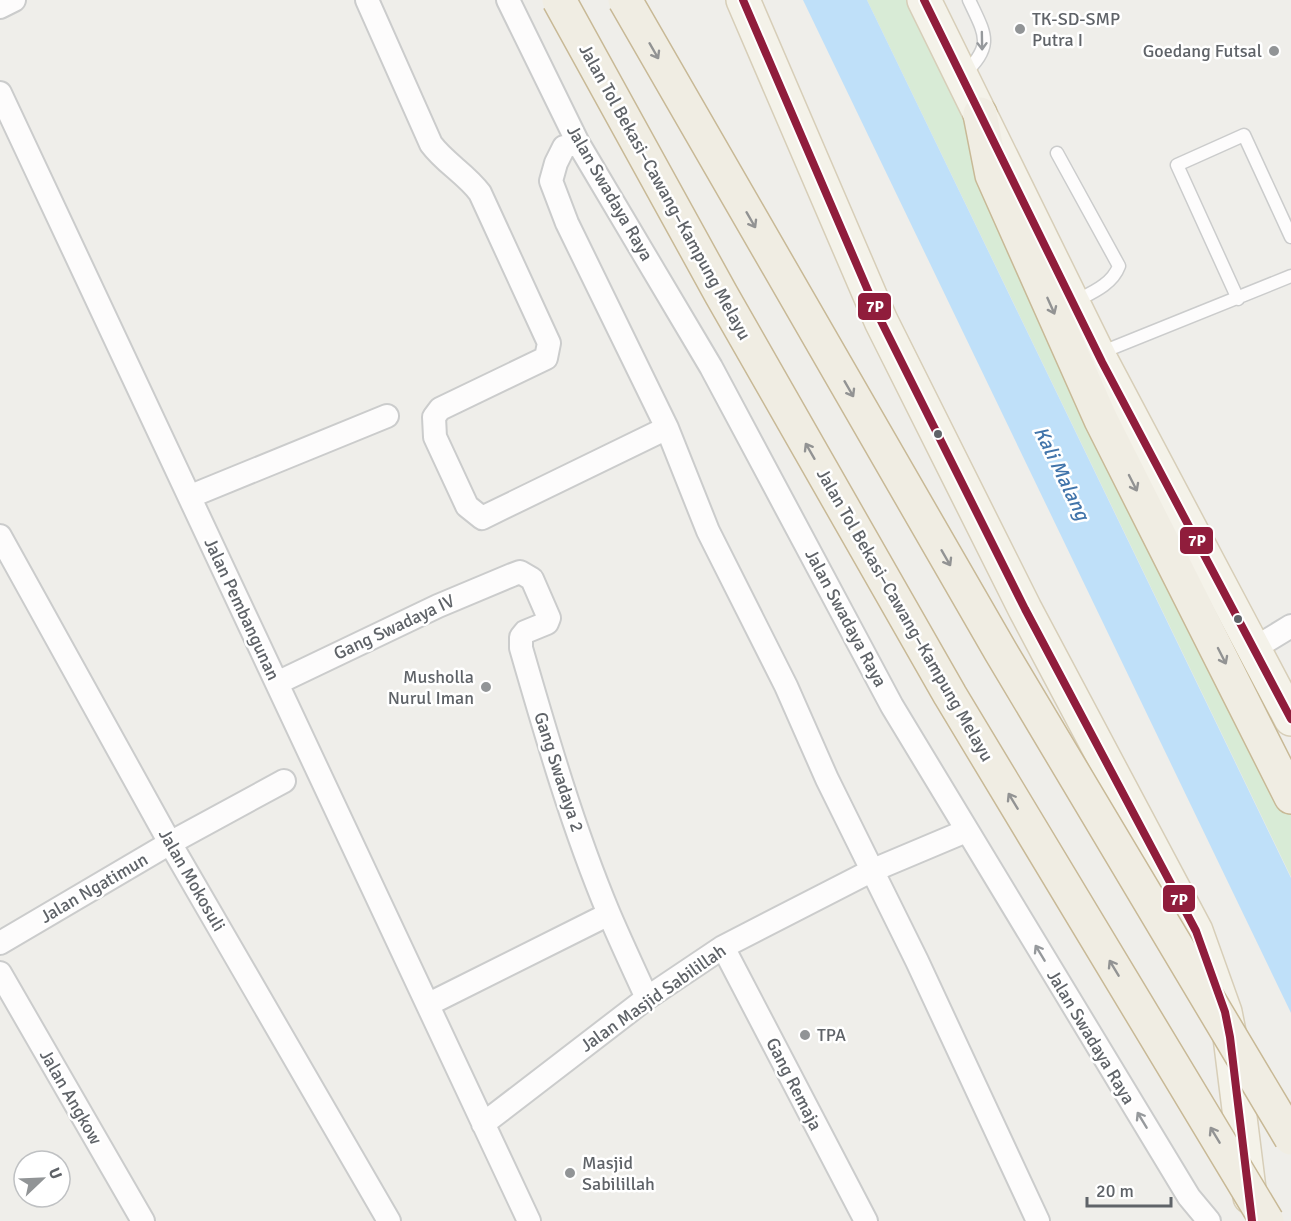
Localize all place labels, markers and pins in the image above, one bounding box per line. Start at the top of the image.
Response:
place label: TK-SD-SMP Putra I [1032,8,1120,51]
marker: TK-SD-SMP Putra I [1013,22,1027,36]
place label: Goedang Futsal [1143,40,1262,62]
marker: Goedang Futsal [1267,44,1281,58]
unlabelled marker [932,428,944,440]
unlabelled marker [1232,613,1244,625]
place label: Musholla Nurul Iman [388,666,474,709]
marker: Musholla Nurul Iman [479,680,493,694]
place label: TPA [817,1024,846,1046]
marker: TPA [798,1028,812,1042]
place label: Masjid Sabilillah [582,1152,655,1195]
marker: Masjid Sabilillah [563,1166,577,1180]

